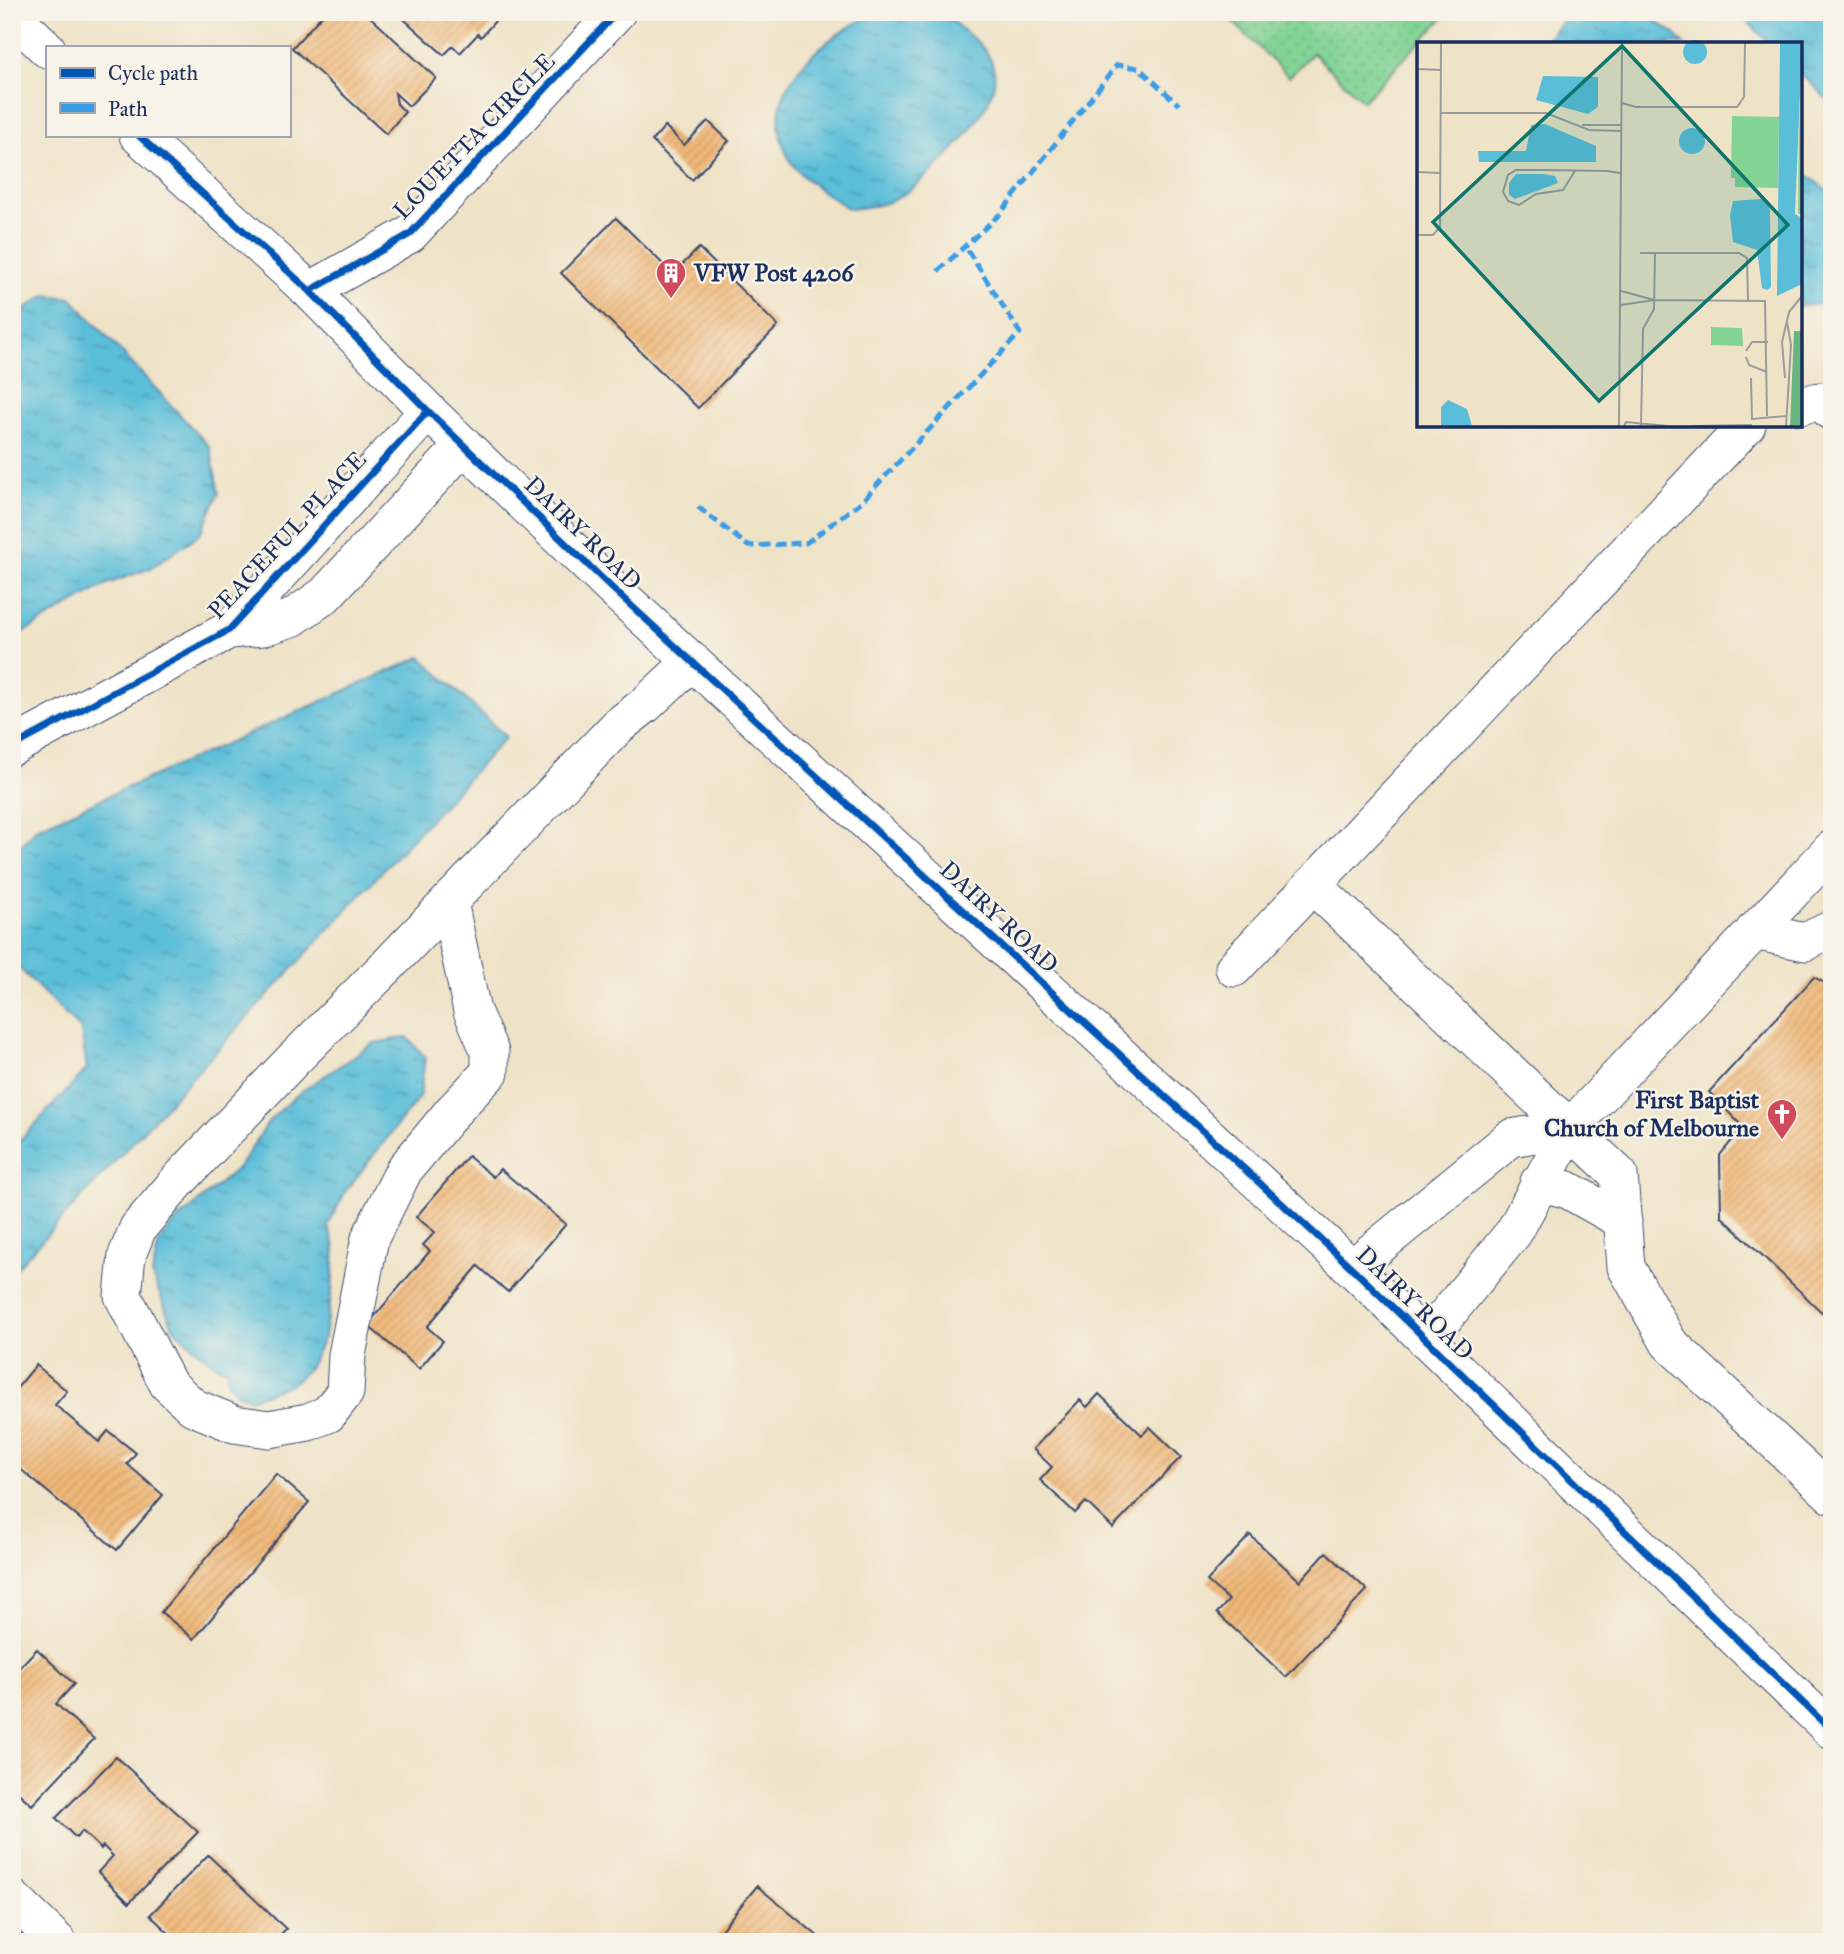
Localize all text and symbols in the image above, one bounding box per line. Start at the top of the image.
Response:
inset map [1417,42,1802,427]
legend [46,46,290,136]
street label: LOUETTA CIRCLE [387,46,561,226]
text: Cycle path [108,60,199,86]
text: Path [108,96,148,122]
building icon: VFW Post 4206 [654,256,688,300]
place label: VFW Post 4206 [693,258,855,288]
street label: PEACEFUL PLACE [201,445,373,625]
street label: DAIRY ROAD [518,470,648,596]
street label: DAIRY ROAD [933,854,1065,980]
place label: First Baptist Church of Melbourne [1544,1085,1759,1143]
church icon: First Baptist Church of Melbourne [1765,1097,1799,1141]
street label: DAIRY ROAD [1350,1240,1480,1366]

